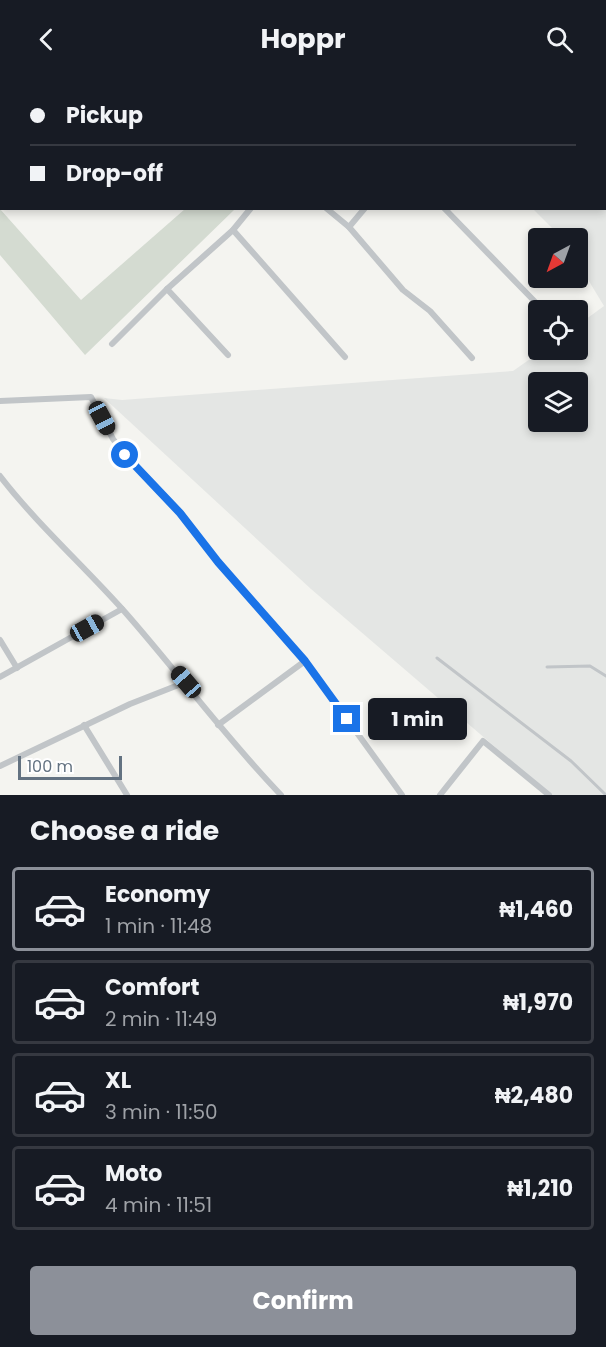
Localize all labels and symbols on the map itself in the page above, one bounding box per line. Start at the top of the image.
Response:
north arrow [528,228,588,288]
car [86,398,118,438]
route start [111,441,138,468]
car [67,611,107,645]
car [167,663,205,701]
callout: 1 min [368,698,467,740]
route end [333,705,360,732]
scale bar [18,753,122,780]

